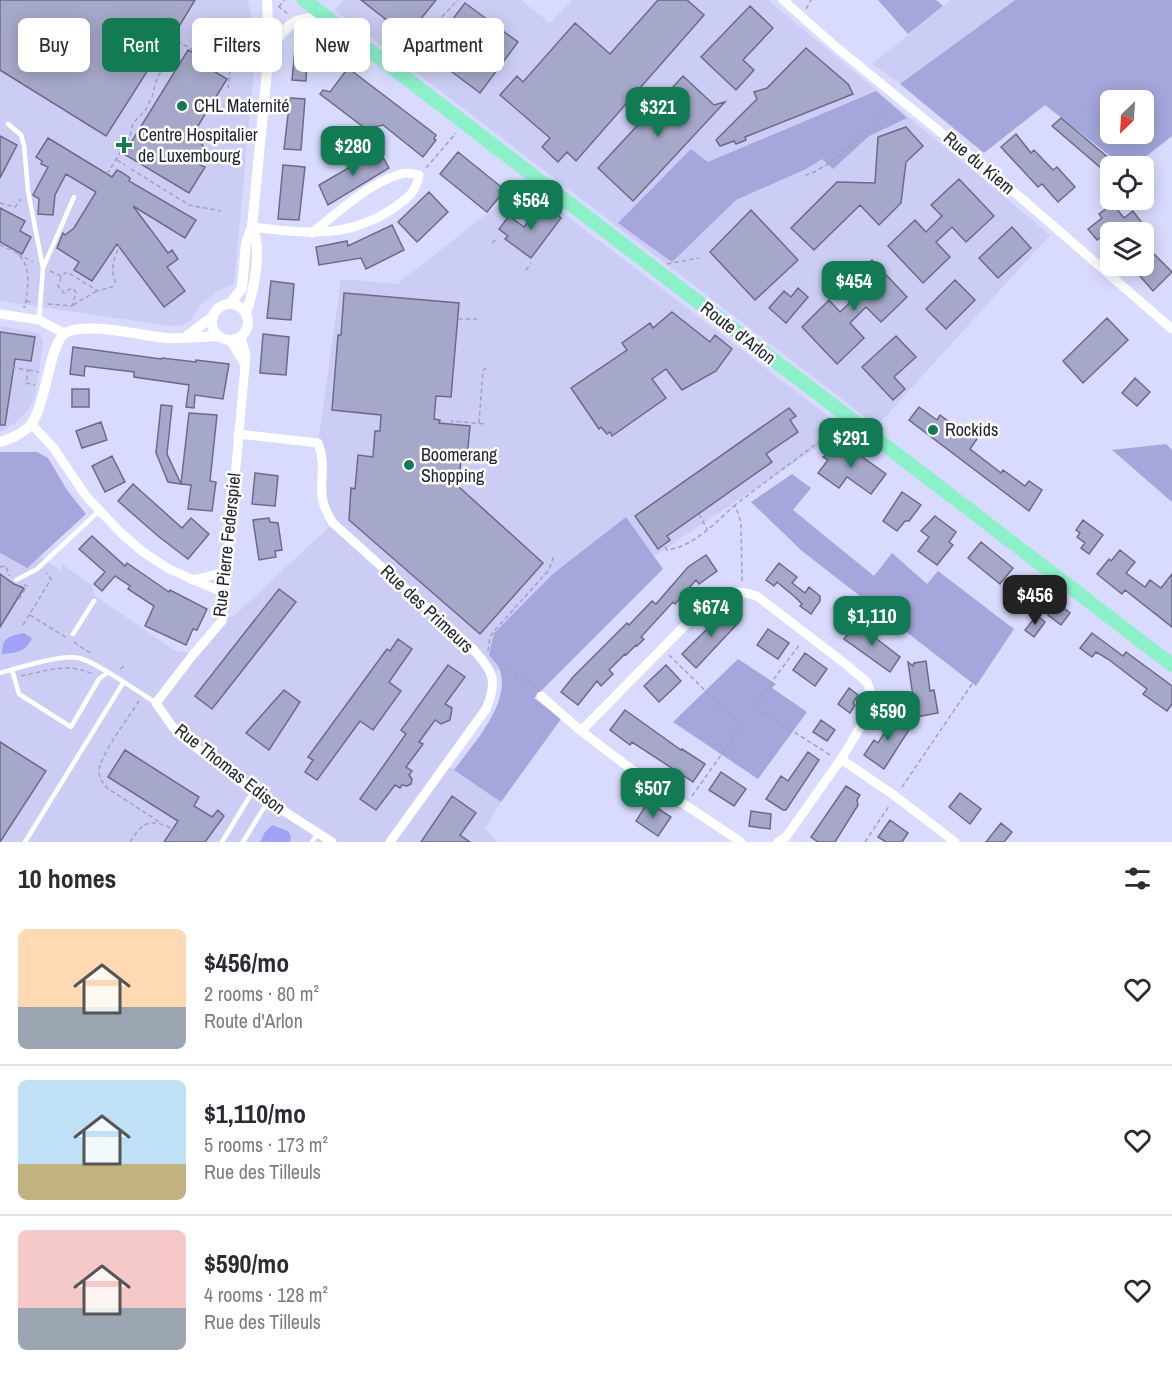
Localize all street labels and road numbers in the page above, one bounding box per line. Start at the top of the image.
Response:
street label: Rue du Kiem [938,125,1020,200]
street label: Route d'Arlon [696,295,781,370]
street label: Rue Pierre Federspiel [207,472,246,618]
street label: Rue des Primeurs [375,559,479,658]
street label: Rue Thomas Edison [170,717,291,820]

